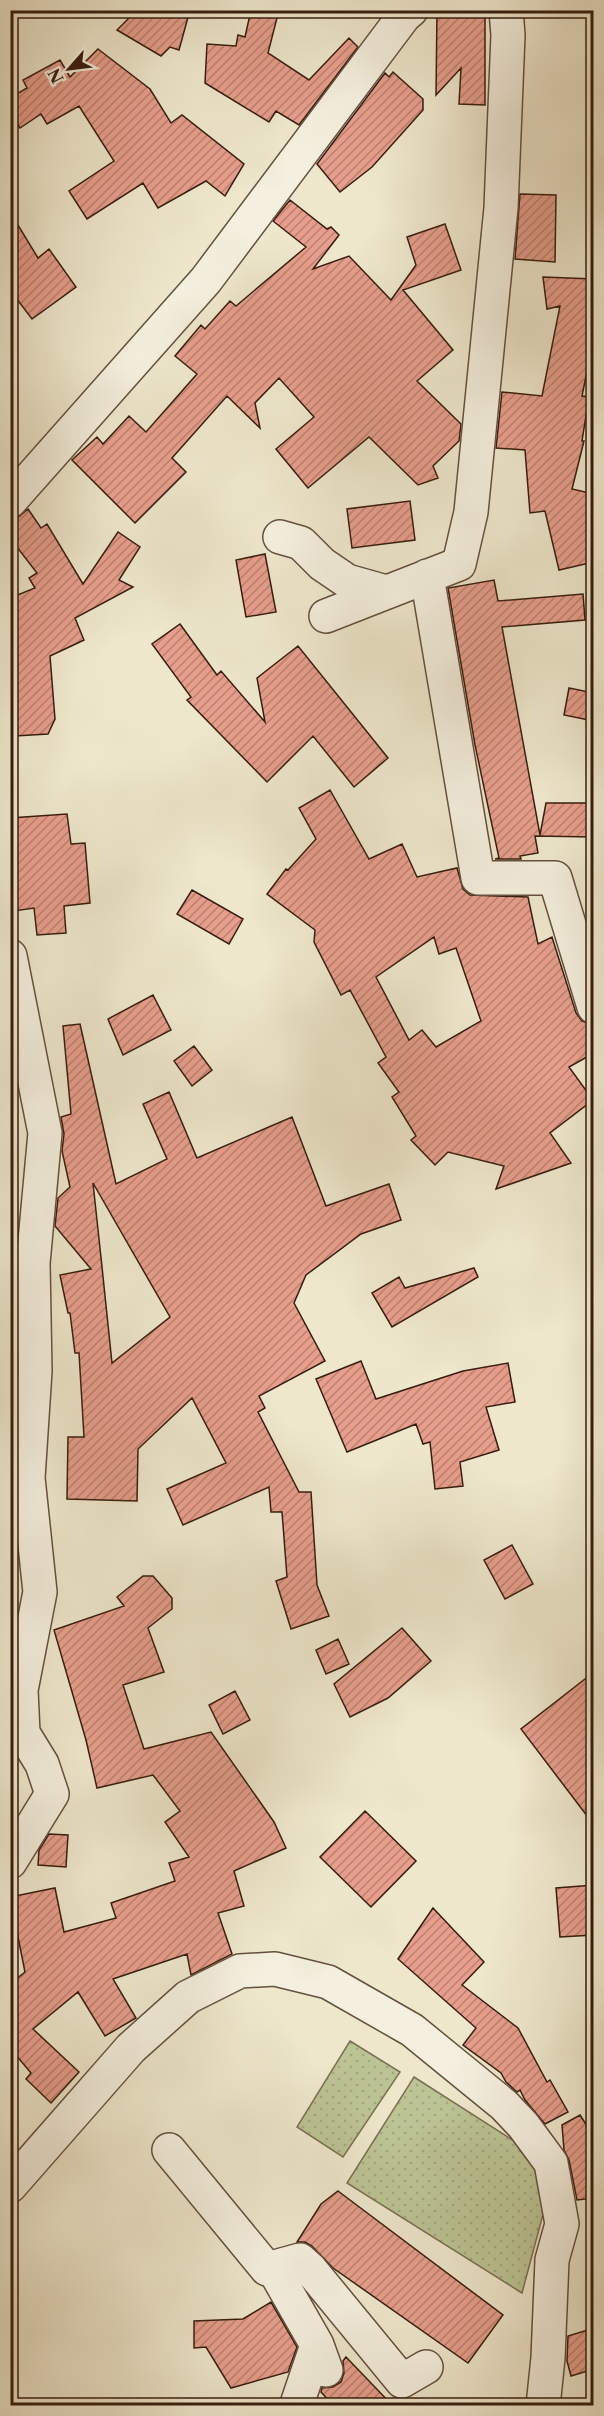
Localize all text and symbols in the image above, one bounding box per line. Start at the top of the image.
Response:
north arrow [39,39,99,99]
text: N [44,65,68,87]

